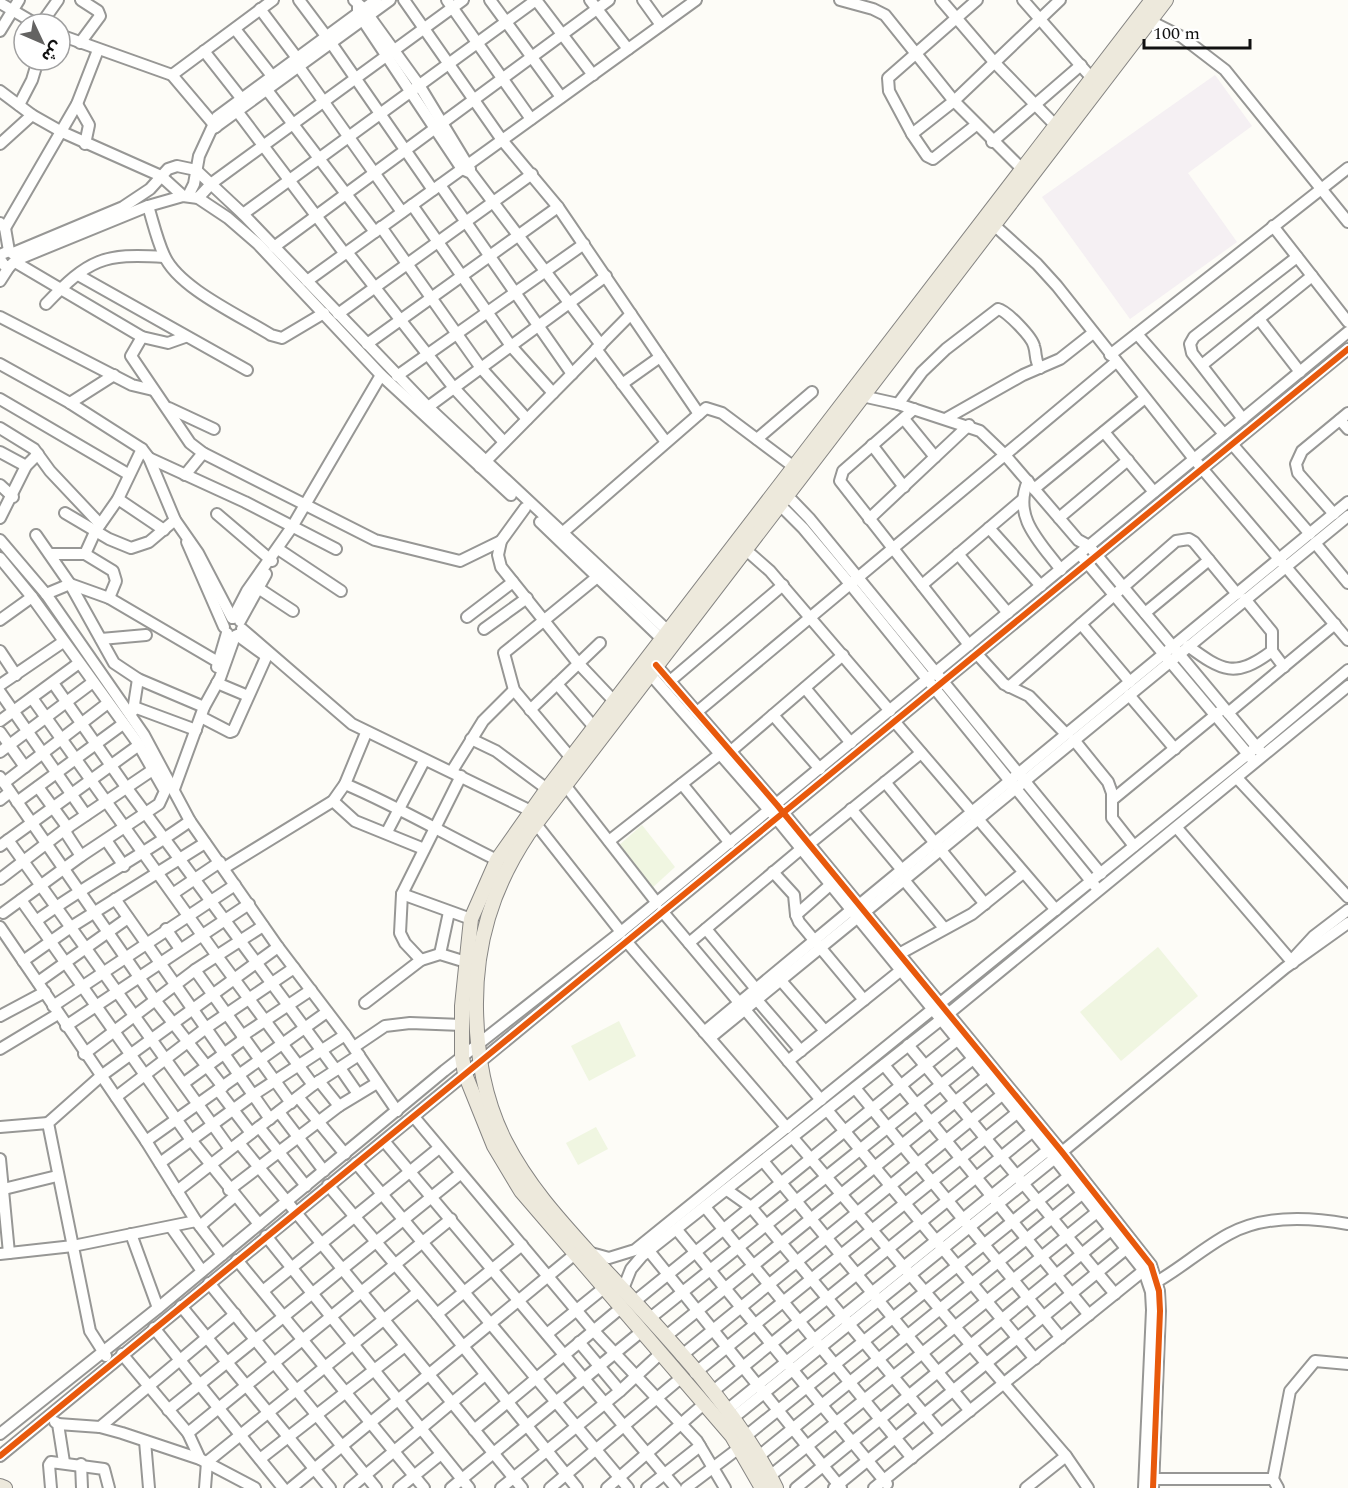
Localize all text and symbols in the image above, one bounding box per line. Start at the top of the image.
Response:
north arrow [12,12,72,72]
scale bar [1144,12,1250,50]
text: 100 m [1153,20,1200,47]
text: ش [36,36,68,68]

